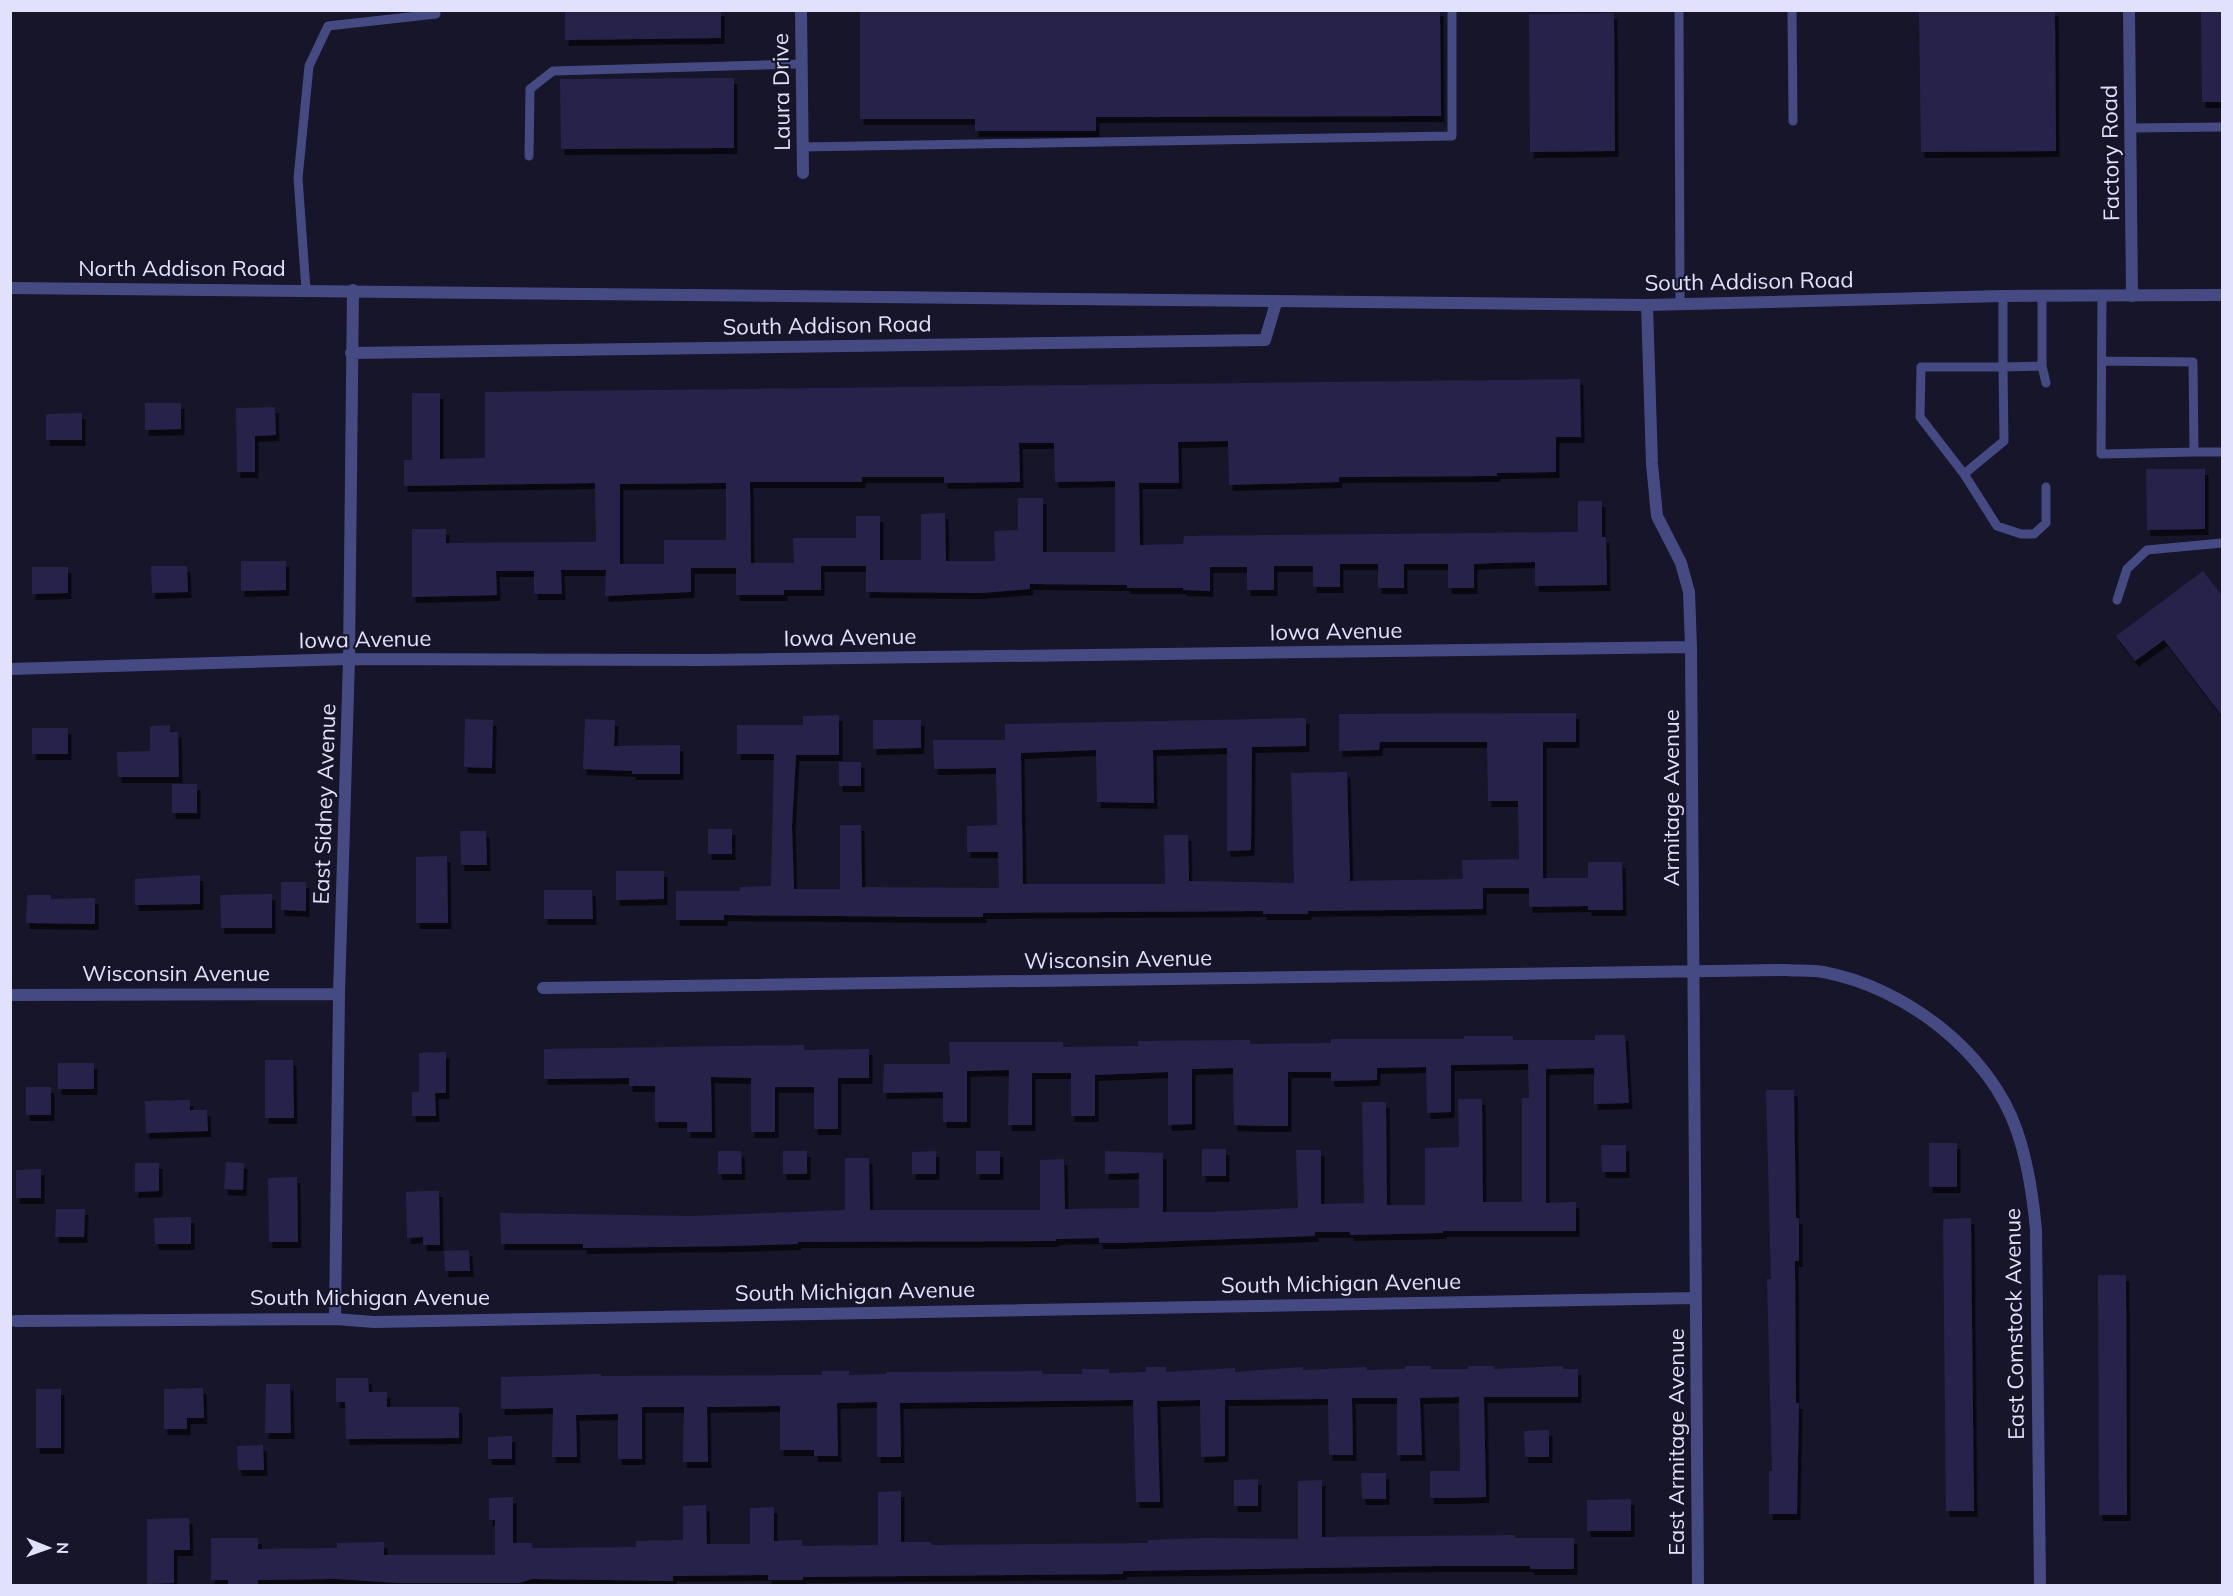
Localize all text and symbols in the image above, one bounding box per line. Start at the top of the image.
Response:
street label: Laura Drive [766,33,796,151]
street label: Factory Road [2095,85,2125,221]
street label: North Addison Road [78,254,286,282]
street label: South Addison Road [1644,265,1854,297]
street label: South Addison Road [722,309,932,341]
street label: Iowa Avenue [1269,616,1403,646]
street label: Iowa Avenue [783,622,917,652]
street label: Iowa Avenue [298,624,432,654]
street label: East Sidney Avenue [306,703,342,905]
street label: Armitage Avenue [1657,709,1685,887]
street label: Wisconsin Avenue [1024,943,1212,975]
street label: Wisconsin Avenue [82,959,270,987]
street label: East Comstock Avenue [1998,1208,2030,1440]
street label: South Michigan Avenue [1221,1267,1461,1299]
street label: South Michigan Avenue [735,1275,975,1307]
street label: South Michigan Avenue [250,1283,490,1311]
street label: East Armitage Avenue [1662,1328,1690,1556]
north arrow [18,1518,78,1578]
text: N [53,1542,73,1554]

